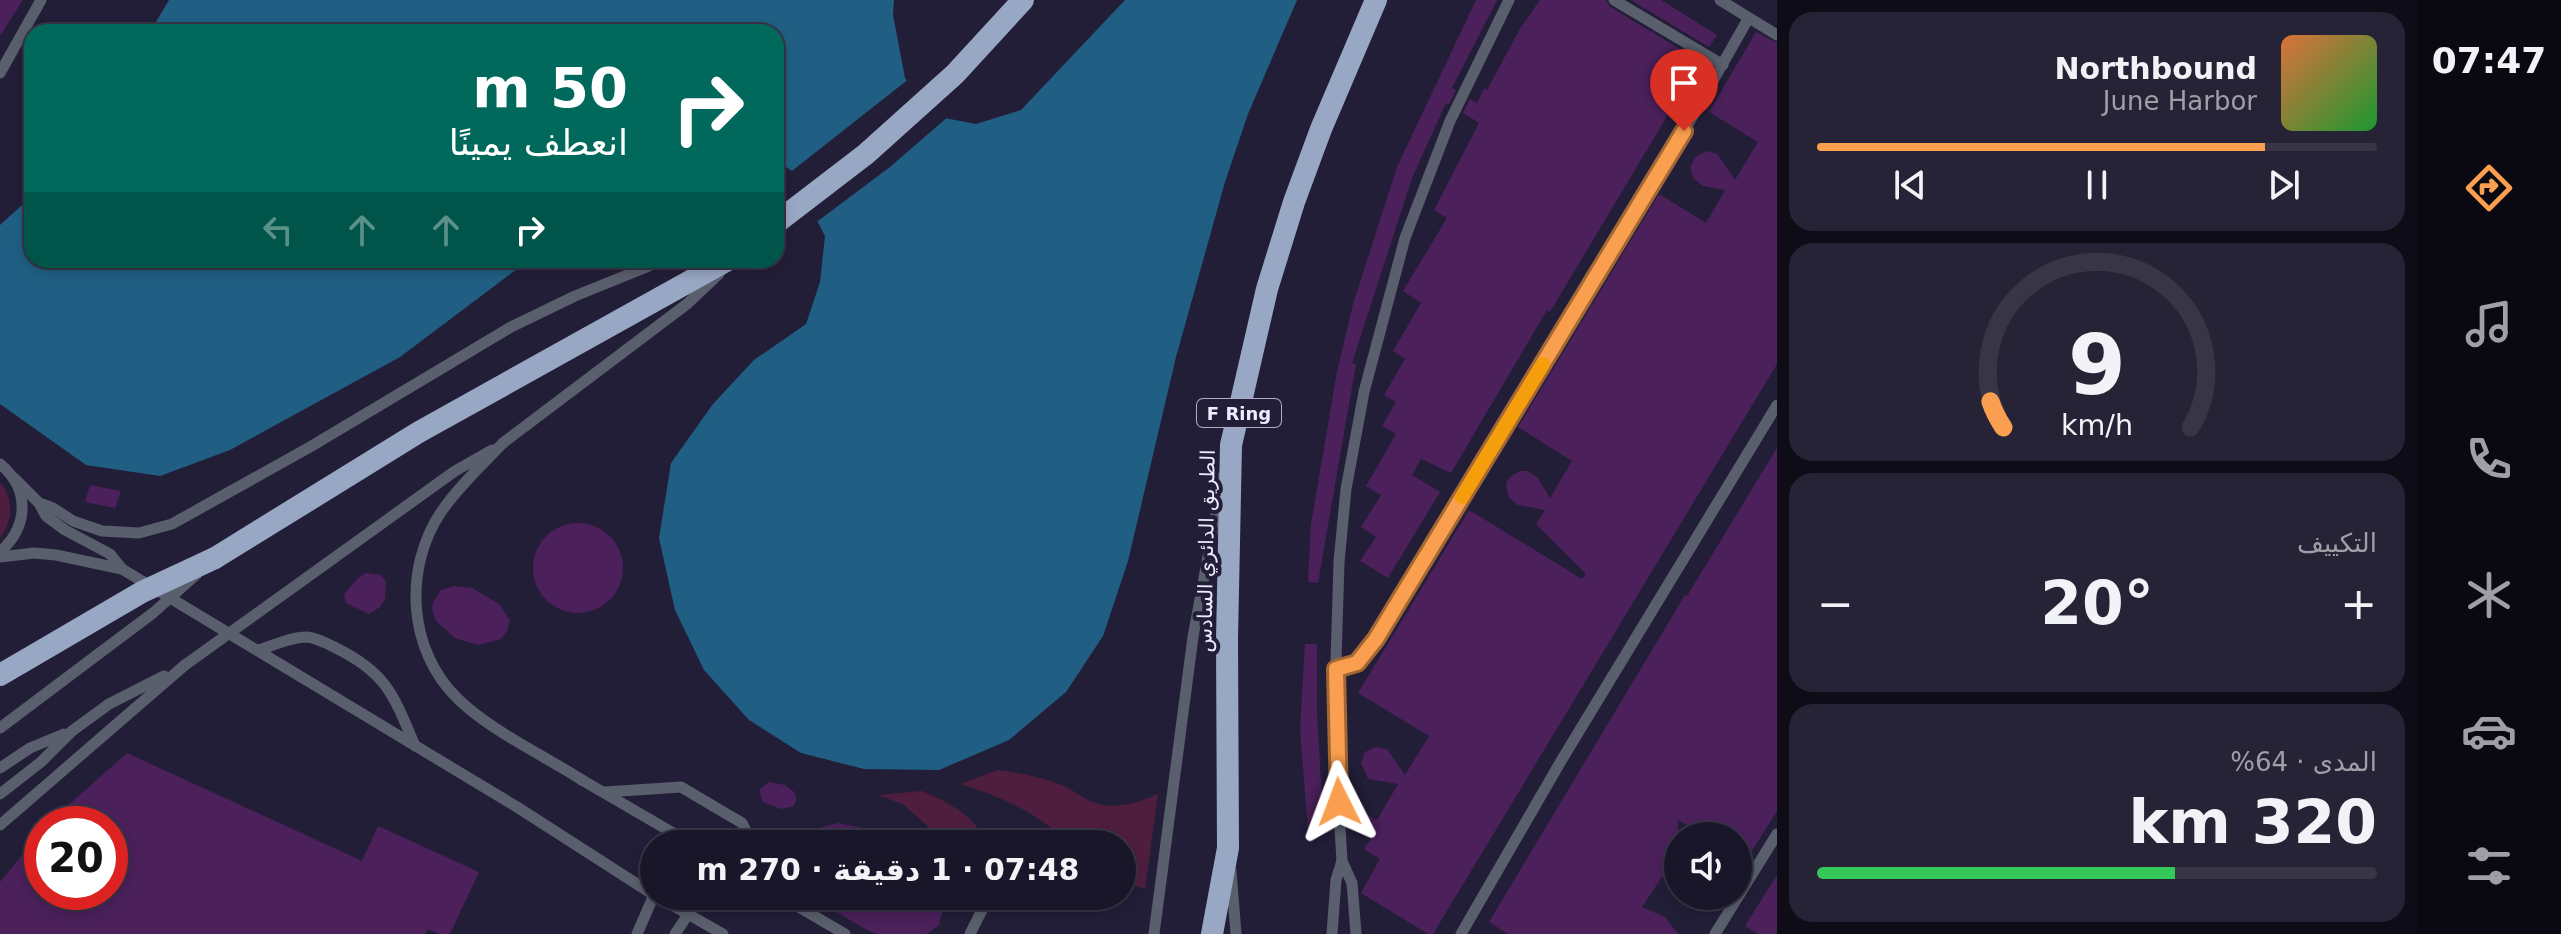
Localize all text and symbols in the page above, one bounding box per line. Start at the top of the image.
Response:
text: 07:47 [2432,40,2546,81]
pin [1650,49,1718,131]
text: Northbound [2055,51,2257,86]
text: 50 m [472,55,628,120]
icon: right [656,56,760,160]
icon: arrive [1662,61,1706,105]
text: June Harbor [2103,86,2257,116]
text: انعطف يمينًا [449,122,628,163]
icon: directions [2461,160,2517,216]
icon: previous [1888,163,1932,207]
icon: pause [2075,163,2119,207]
icon: next [2262,163,2306,207]
icon: left [256,208,300,252]
icon: ahead [340,208,384,252]
icon: ahead [424,208,468,252]
icon: right [508,208,552,252]
icon: music [2461,296,2517,352]
text: 9 [2068,316,2126,413]
road number: F Ring [1197,399,1281,427]
text: km/h [2061,408,2133,442]
icon: phone [2461,431,2517,487]
street label: الطريق الدائري السادس [1192,449,1221,653]
text: التكييف [2297,528,2377,558]
icon: climate [2461,567,2517,623]
text: 20° [2040,568,2154,638]
text: − [1817,578,1854,629]
text: + [2340,578,2377,629]
icon: car [2461,703,2517,759]
text: المدى · 64% [2230,747,2377,777]
position arrow [1297,760,1381,844]
text: 320 km [2128,787,2377,857]
speed limit sign: 20 [24,806,128,910]
map controls [1664,822,1752,910]
button: sound [1664,822,1752,910]
icon: filters [2461,838,2517,894]
text: 07:48 · 1 دقيقة · 270 m [697,852,1079,887]

